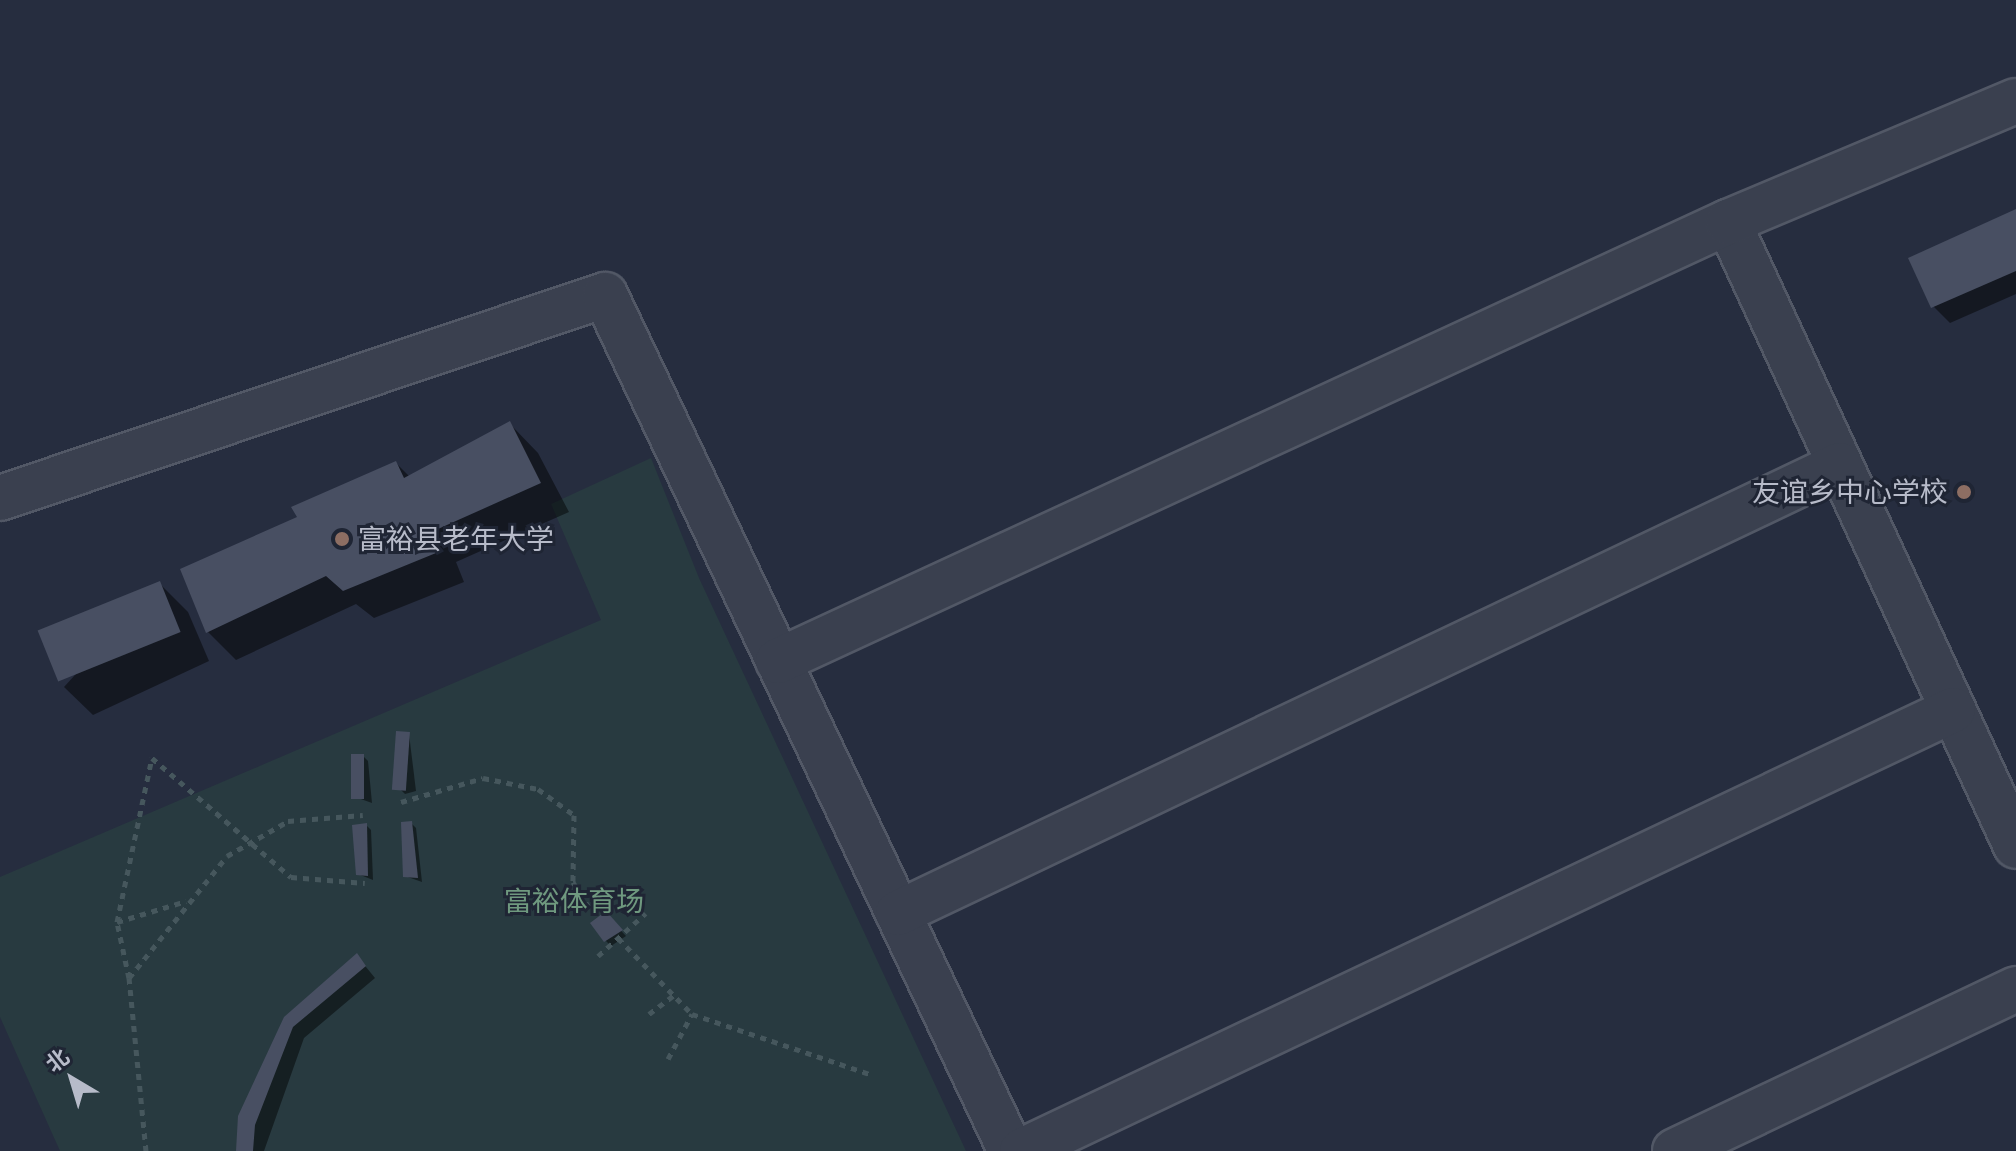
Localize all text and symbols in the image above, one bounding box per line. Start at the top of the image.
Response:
place label: 友谊乡中心学校 [1752,475,1948,509]
marker: 友谊乡中心学校 [1955,483,1973,501]
place label: 富裕县老年大学 [358,522,554,556]
marker: 富裕县老年大学 [333,530,351,548]
park label: 富裕体育场 [504,884,644,918]
north arrow [32,1039,112,1119]
text: 北 [40,1042,75,1078]

